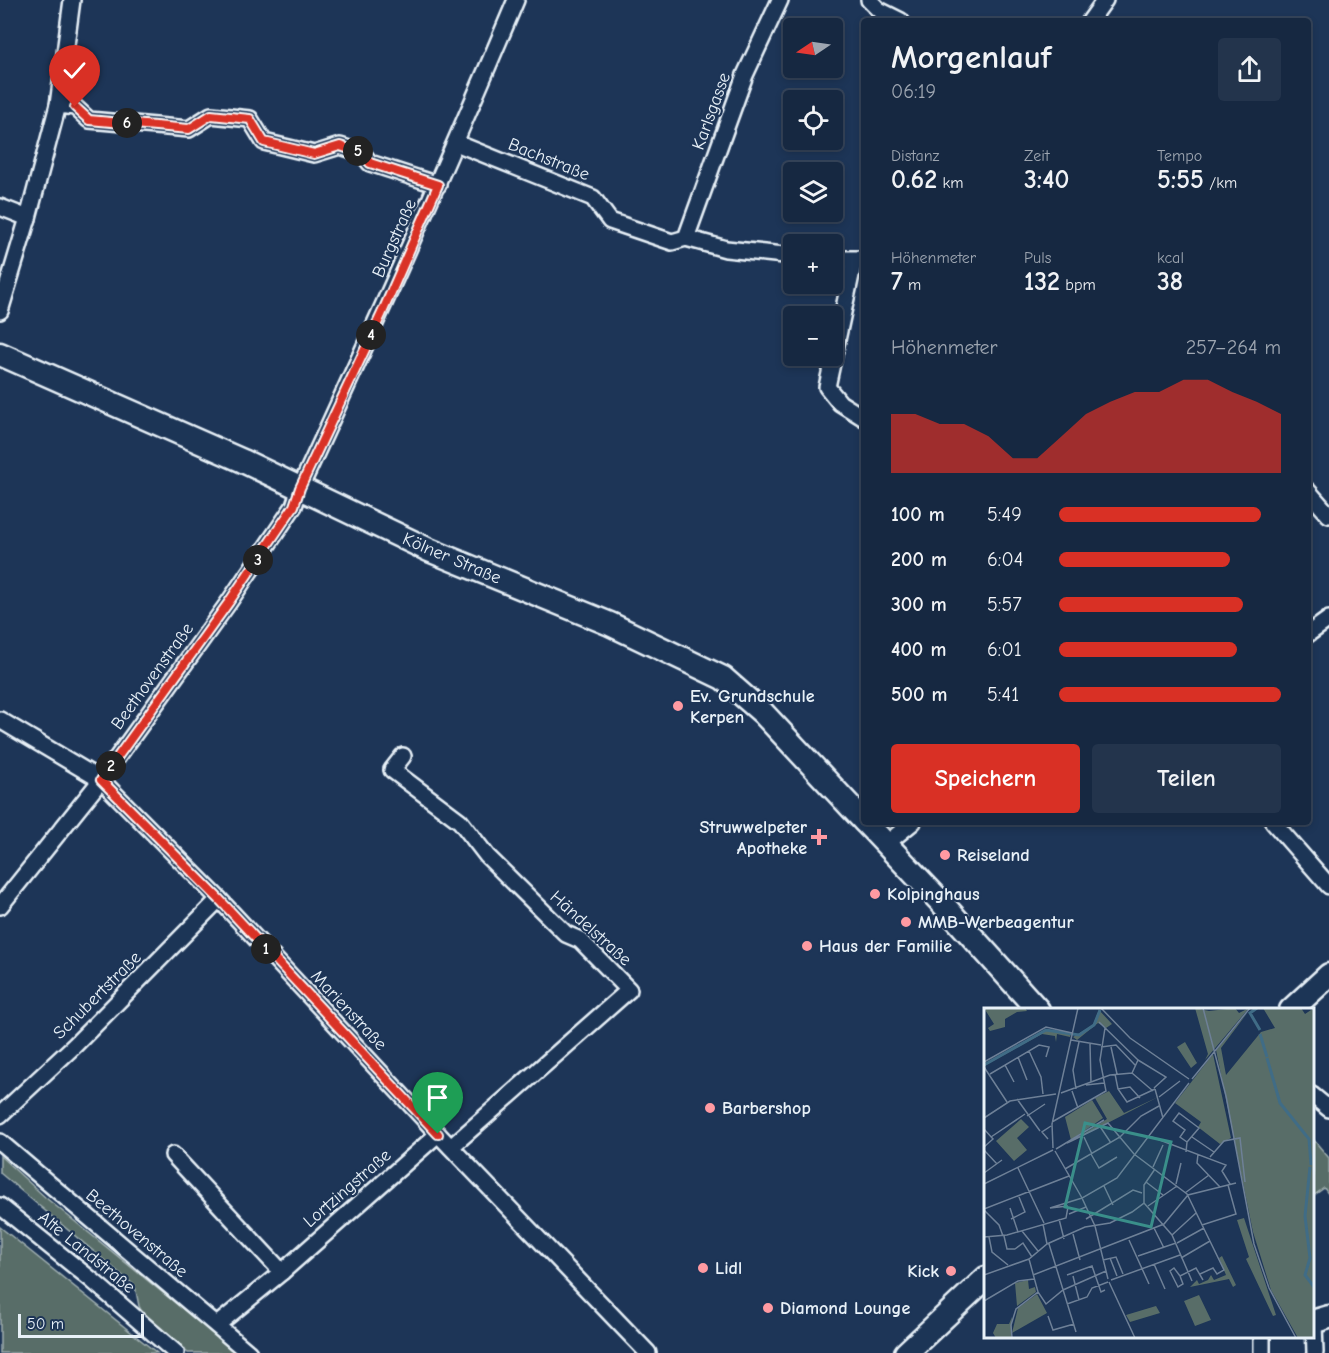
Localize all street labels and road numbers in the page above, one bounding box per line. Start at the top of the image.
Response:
street label: Karlsgasse [688,70,735,153]
street label: Bachstraße [505,134,593,185]
street label: Burgstraße [368,196,421,281]
street label: Kölner Straße [399,528,504,589]
street label: Beethovenstraße [107,619,198,734]
street label: Händelstraße [546,886,636,970]
street label: Schubertstraße [49,947,146,1044]
street label: Marienstraße [306,966,391,1055]
street label: Lortzingstraße [299,1145,395,1232]
street label: Beethovenstraße [81,1185,192,1282]
street label: Alte Landstraße [34,1207,139,1298]

